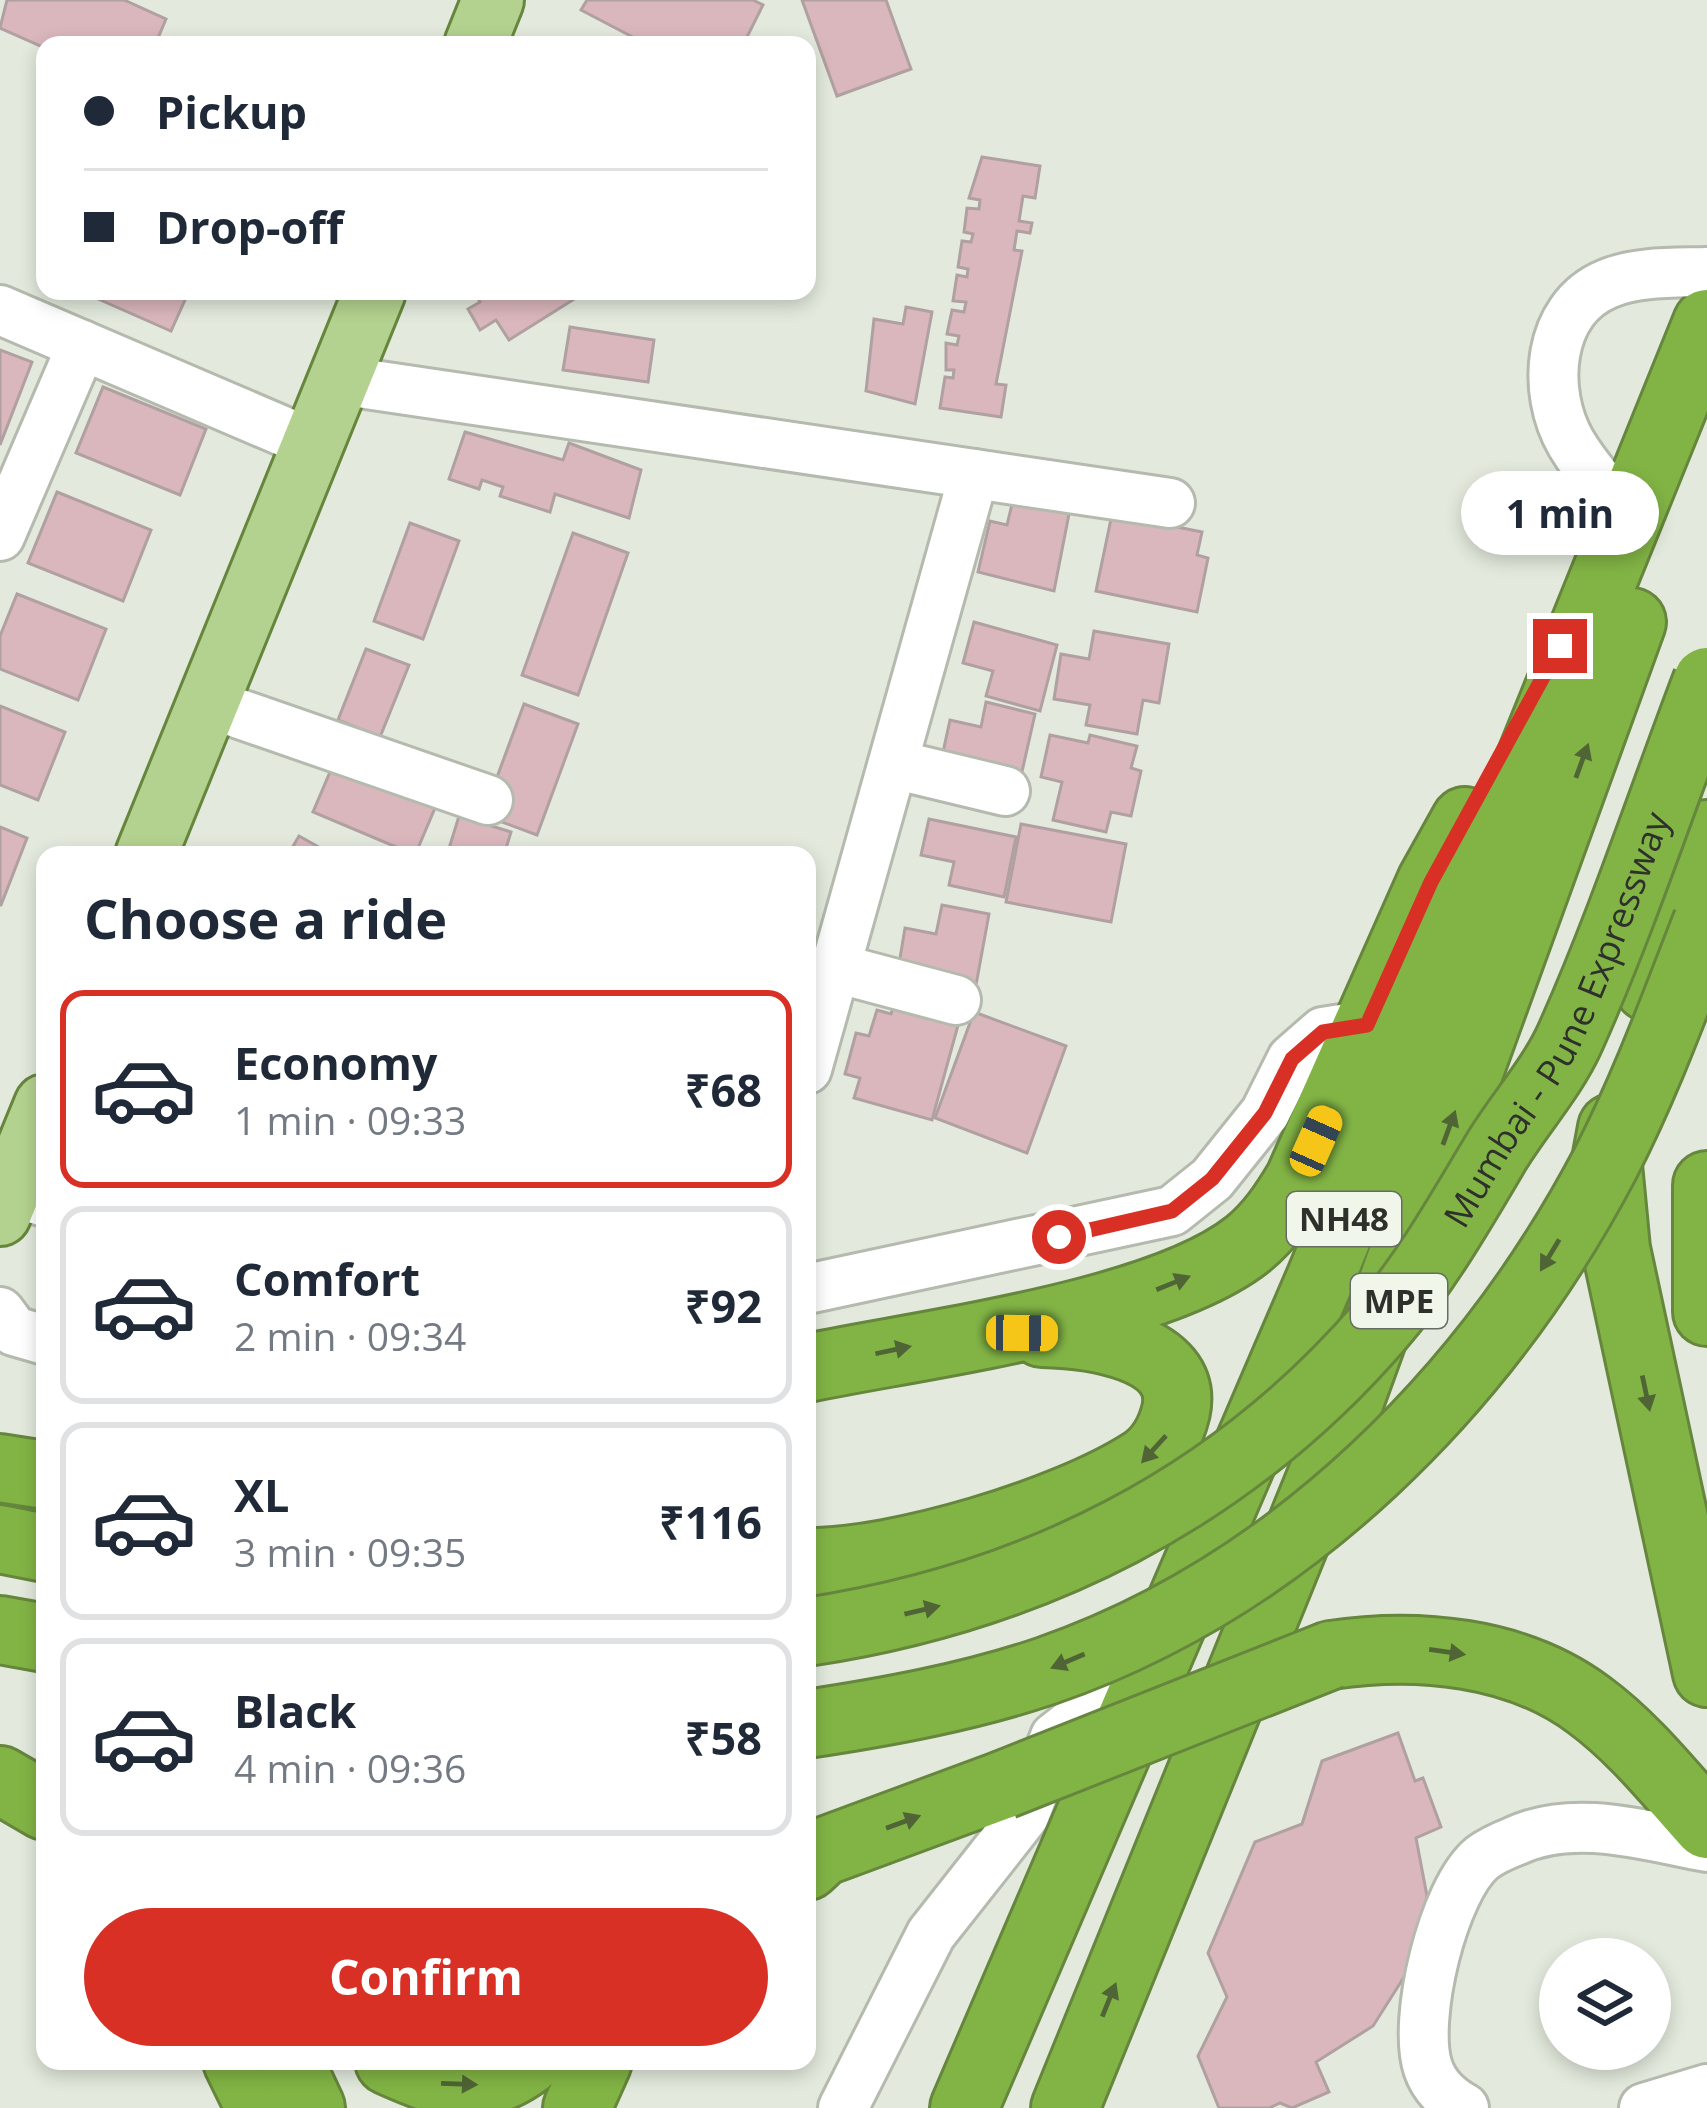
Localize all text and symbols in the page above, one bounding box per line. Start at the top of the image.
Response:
text: Pickup [156,81,307,142]
text: Drop-off [156,196,343,257]
callout: 1 min [1461,472,1659,556]
text: 1 min [1506,486,1614,539]
route end [1533,619,1587,673]
one-way arrow [1573,743,1592,779]
street label: Mumbai - Pune Expressway [1432,804,1681,1236]
text: Choose a ride [84,881,447,955]
text: Economy [234,1032,437,1093]
icon: car [90,1035,198,1143]
text: ₹68 [685,1059,762,1120]
text: 1 min · 09:33 [234,1093,466,1146]
car [1285,1101,1347,1181]
one-way arrow [1441,1109,1459,1145]
road number: NH48 [1287,1192,1401,1246]
route start [1032,1210,1086,1264]
one-way arrow [1541,1238,1562,1272]
text: Comfort [234,1248,420,1309]
icon: car [90,1251,198,1359]
one-way arrow [1156,1273,1192,1292]
road number: MPE [1351,1274,1447,1328]
text: ₹92 [685,1275,762,1336]
text: 2 min · 09:34 [234,1309,466,1362]
car [986,1314,1058,1352]
one-way arrow [874,1340,912,1359]
one-way arrow [1638,1375,1657,1413]
one-way arrow [1141,1434,1168,1463]
text: XL [234,1464,289,1525]
icon: car [90,1467,198,1575]
text: ₹116 [659,1491,762,1552]
text: 3 min · 09:35 [234,1525,466,1578]
one-way arrow [903,1599,941,1618]
one-way arrow [1428,1643,1466,1662]
one-way arrow [1050,1652,1085,1672]
text: Black [234,1680,356,1741]
icon: car [90,1683,198,1791]
text: ₹58 [685,1707,762,1768]
text: 4 min · 09:36 [234,1741,466,1794]
one-way arrow [885,1812,921,1830]
button: Confirm [84,1908,768,2046]
map controls [1539,1938,1671,2070]
button: layers [1539,1938,1671,2070]
one-way arrow [1100,1981,1119,2017]
one-way arrow [441,2074,479,2093]

